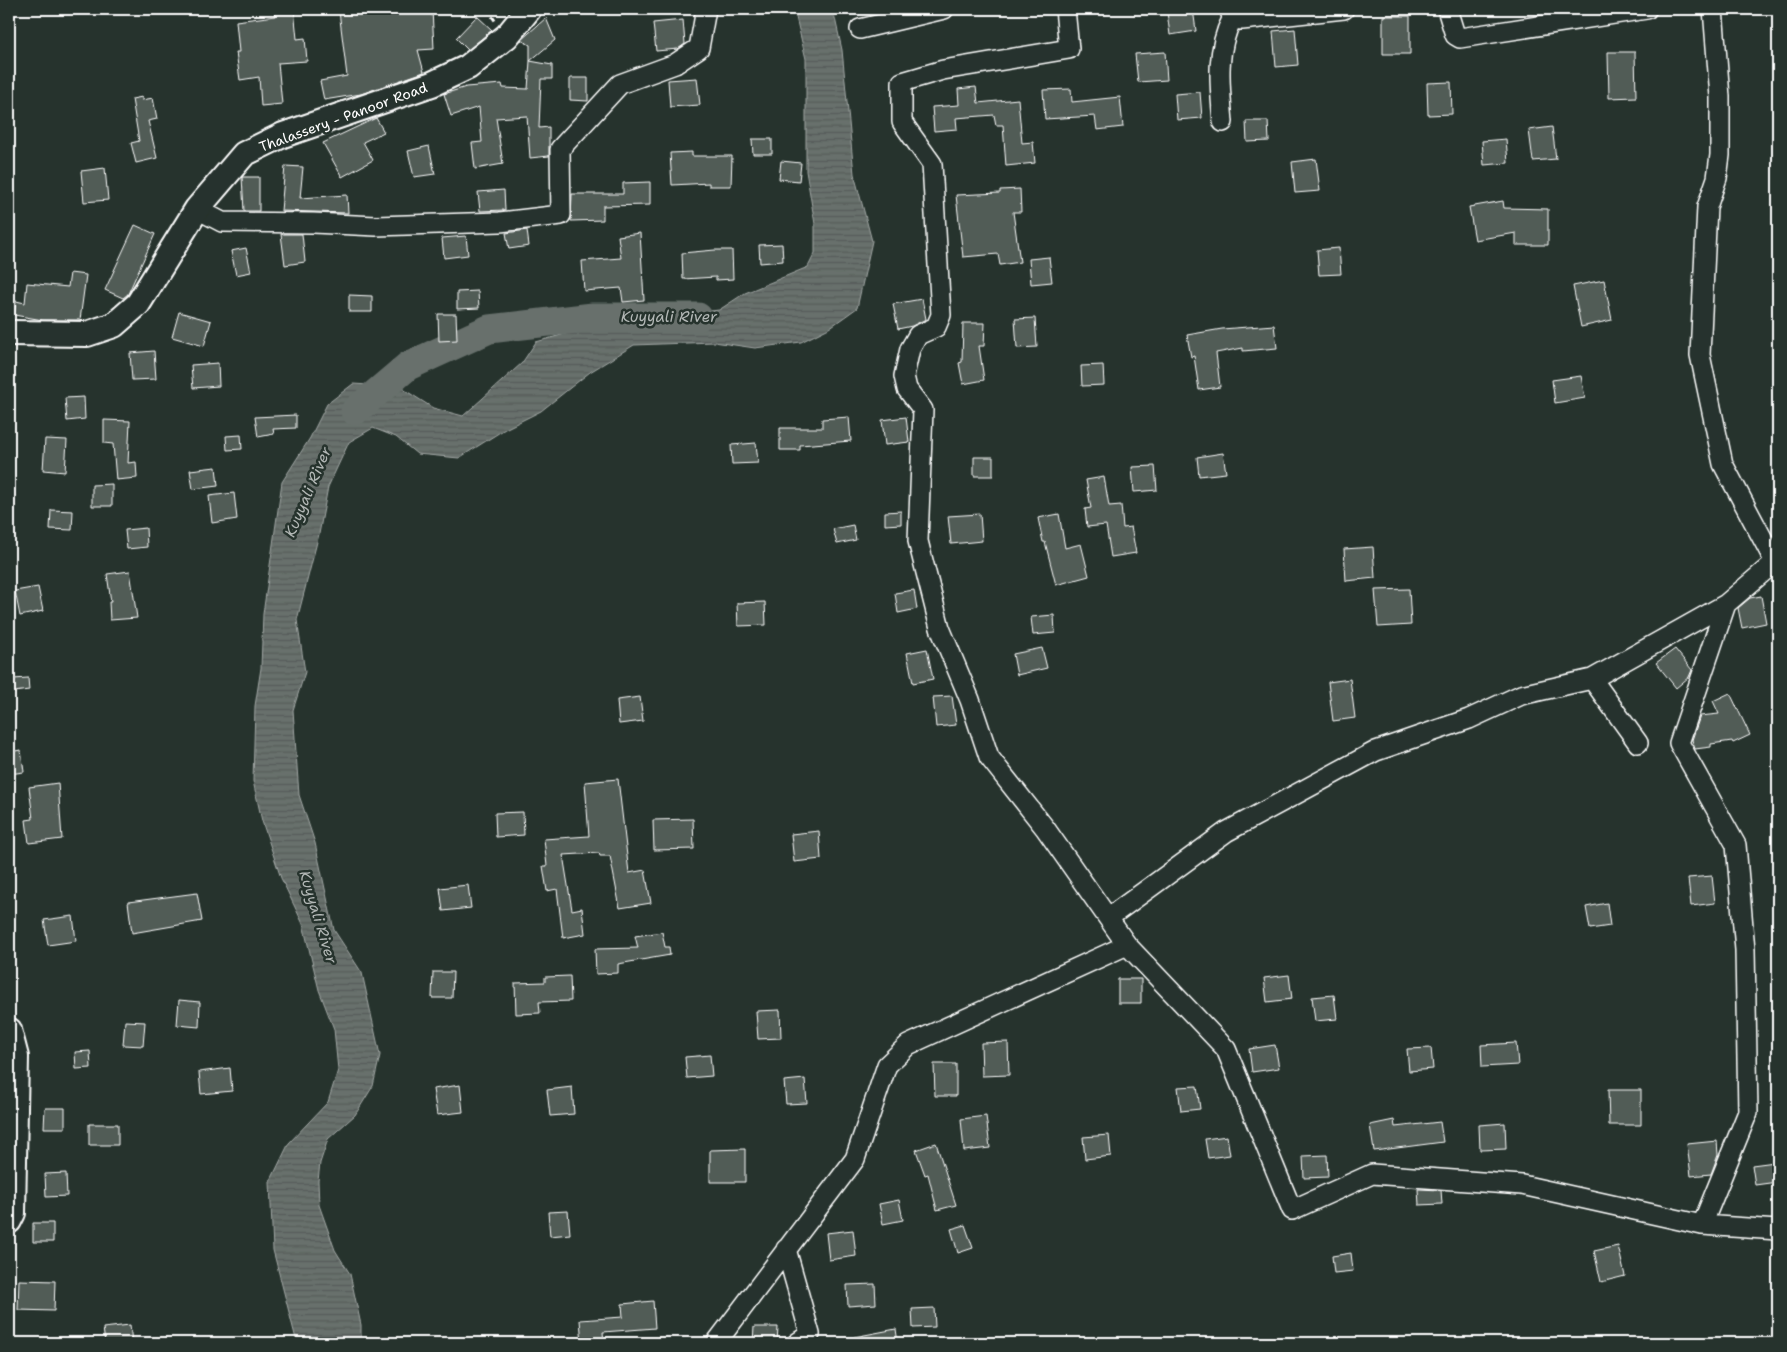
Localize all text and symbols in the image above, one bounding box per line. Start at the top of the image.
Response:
street label: Thalassery - Panoor Road [256,78,430,156]
water label: Kuyyali River [621,307,718,327]
water label: Kuyyali River [280,443,336,540]
water label: Kuyyali River [294,868,342,967]

